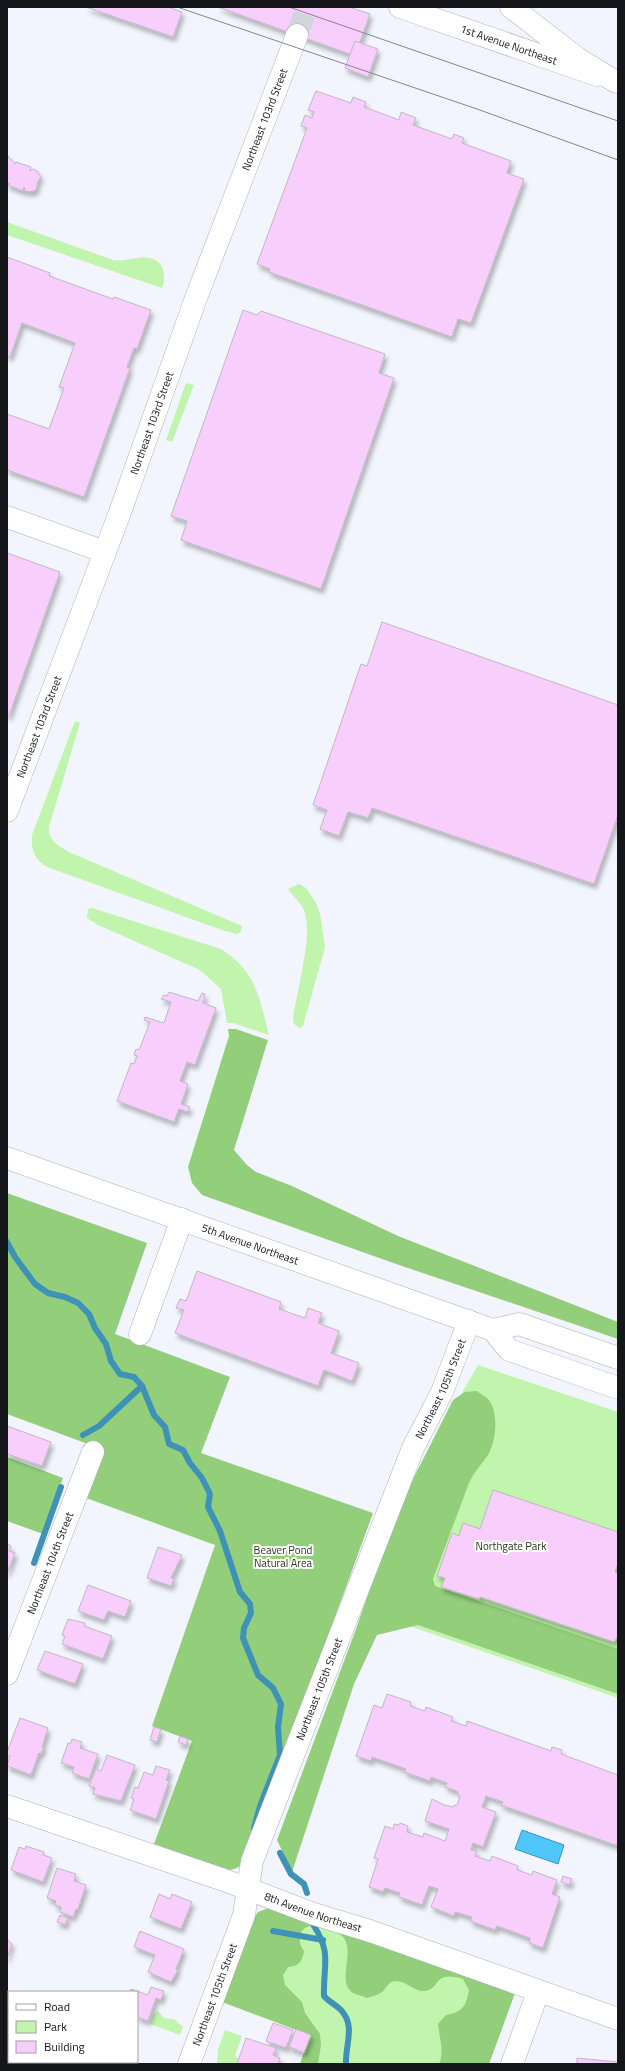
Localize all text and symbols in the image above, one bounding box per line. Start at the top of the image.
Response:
street label: 1st Avenue Northeast [458,20,559,69]
street label: Northeast 103rd Street [238,66,291,173]
street label: Northeast 103rd Street [126,369,177,477]
street label: Northeast 103rd Street [12,673,66,780]
street label: 5th Avenue Northeast [199,1219,301,1269]
street label: Northeast 105th Street [411,1336,470,1442]
street label: Northeast 104th Street [23,1509,77,1616]
park label: Northgate Park [476,1538,547,1554]
park label: Beaver Pond Natural Area [254,1542,313,1571]
street label: Northeast 105th Street [292,1635,346,1742]
street label: 8th Avenue Northeast [262,1888,364,1936]
street label: Northeast 105th Street [188,1941,241,2048]
legend [8,1991,138,2063]
text: Road [44,1997,70,2016]
text: Park [44,2017,67,2036]
text: Building [44,2037,85,2056]

